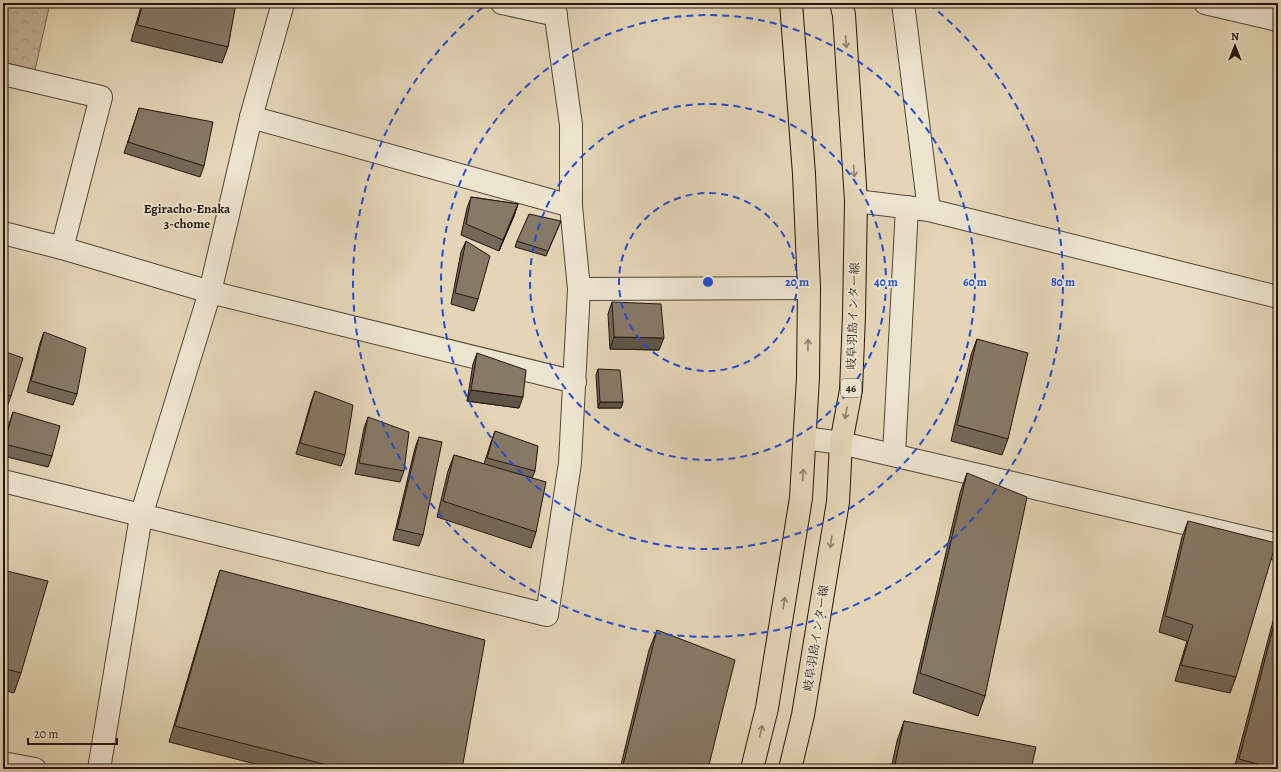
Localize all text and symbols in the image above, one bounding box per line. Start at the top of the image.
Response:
north arrow [1215,26,1255,66]
text: N [1231,29,1239,44]
one-way arrow [842,35,849,48]
one-way arrow [851,164,858,177]
district label: Egiracho-Enaka 3-chome [144,200,231,232]
street label: 岐阜羽島インター線 [843,262,863,370]
text: 20 m [785,274,809,290]
text: 40 m [874,274,898,290]
text: 60 m [963,274,987,290]
text: 80 m [1051,274,1075,290]
centre of rings [701,275,715,289]
one-way arrow [805,339,812,352]
road number: 46 [841,379,861,397]
one-way arrow [842,406,850,419]
one-way arrow [799,469,806,482]
one-way arrow [827,535,835,548]
street label: 岐阜羽島インター線 [800,584,832,692]
one-way arrow [780,597,788,610]
scale bar [28,720,117,746]
one-way arrow [758,725,766,738]
text: 20 m [34,726,58,742]

